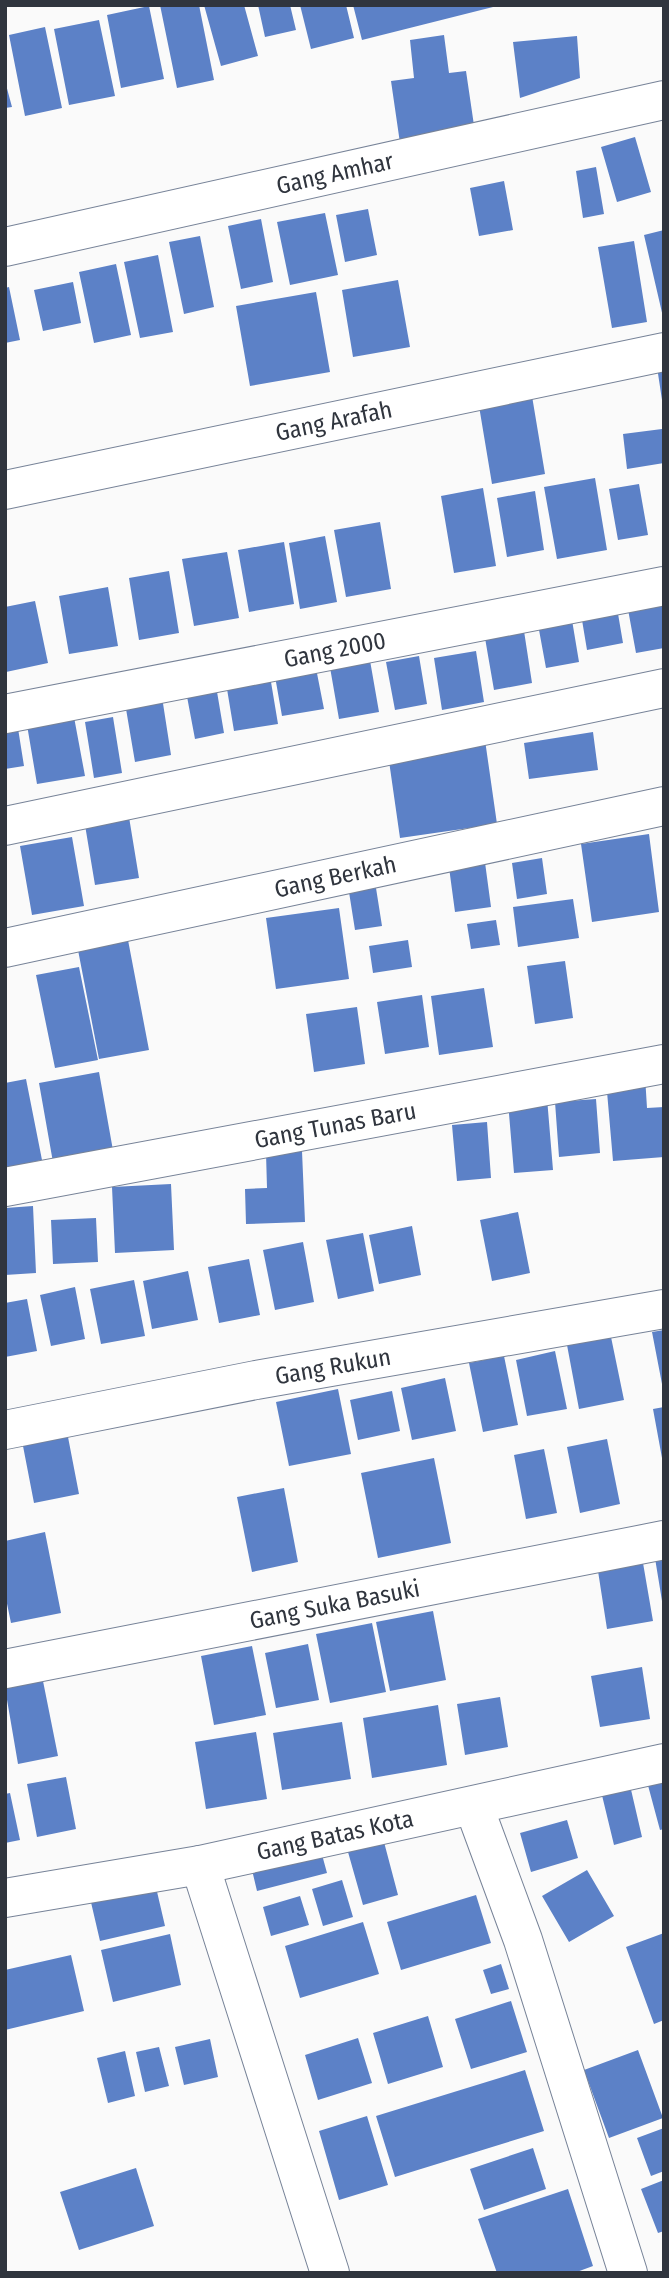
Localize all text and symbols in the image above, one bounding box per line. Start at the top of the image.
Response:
street label: Gang Amhar [274,147,397,200]
street label: Gang Arafah [273,395,395,447]
street label: Gang 2000 [281,626,388,674]
street label: Gang Berkah [272,850,399,904]
street label: Gang Tunas Baru [252,1097,418,1154]
street label: Gang Rukun [273,1343,393,1390]
street label: Gang Suka Basuki [247,1574,422,1635]
street label: Gang Batas Kota [254,1805,416,1866]

